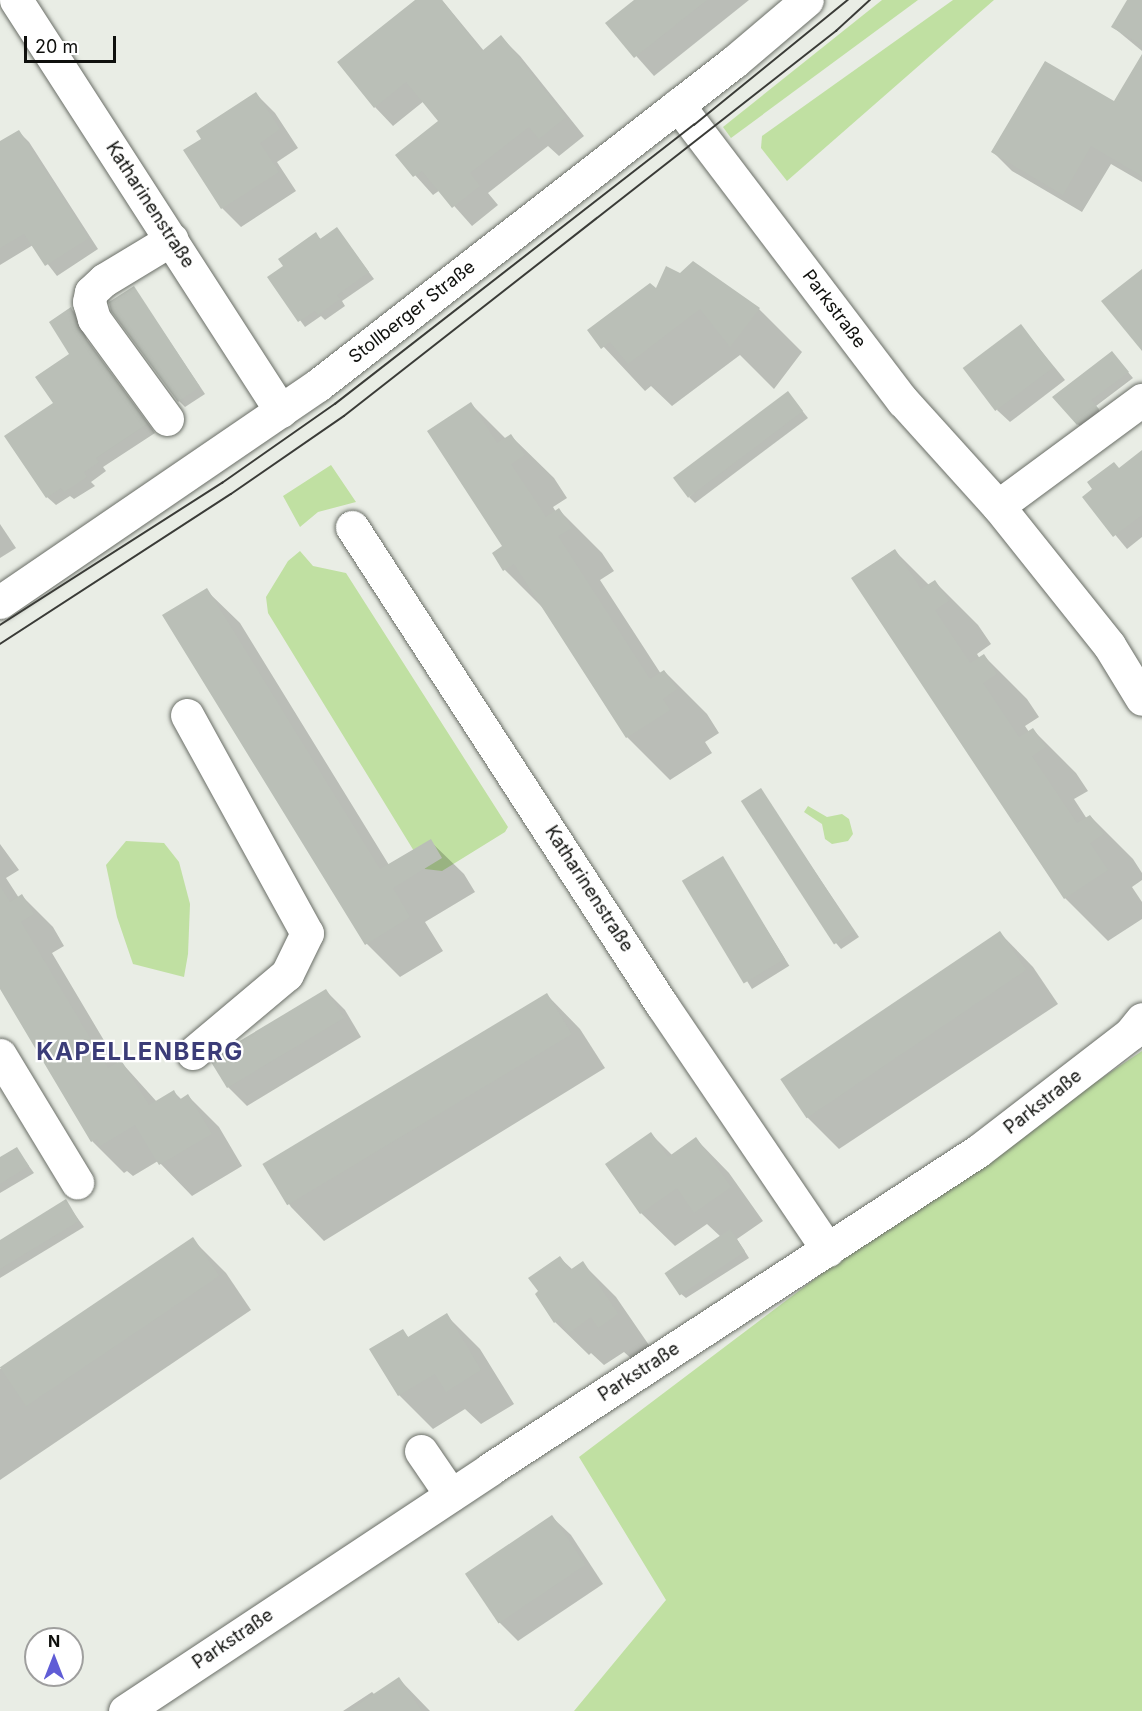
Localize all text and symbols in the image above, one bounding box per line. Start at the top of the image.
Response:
scale bar [27,24,118,62]
text: 20 m [35,36,78,57]
street label: Katharinenstraße [101,138,199,272]
street label: Stollberger Straße [345,256,479,368]
street label: Parkstraße [798,266,870,352]
street label: Katharinenstraße [540,822,638,956]
district label: KAPELLENBERG [36,1038,244,1066]
street label: Parkstraße [1000,1065,1086,1139]
street label: Parkstraße [594,1338,684,1406]
street label: Parkstraße [189,1604,277,1674]
north arrow [24,1627,84,1687]
text: N [48,1631,60,1651]

